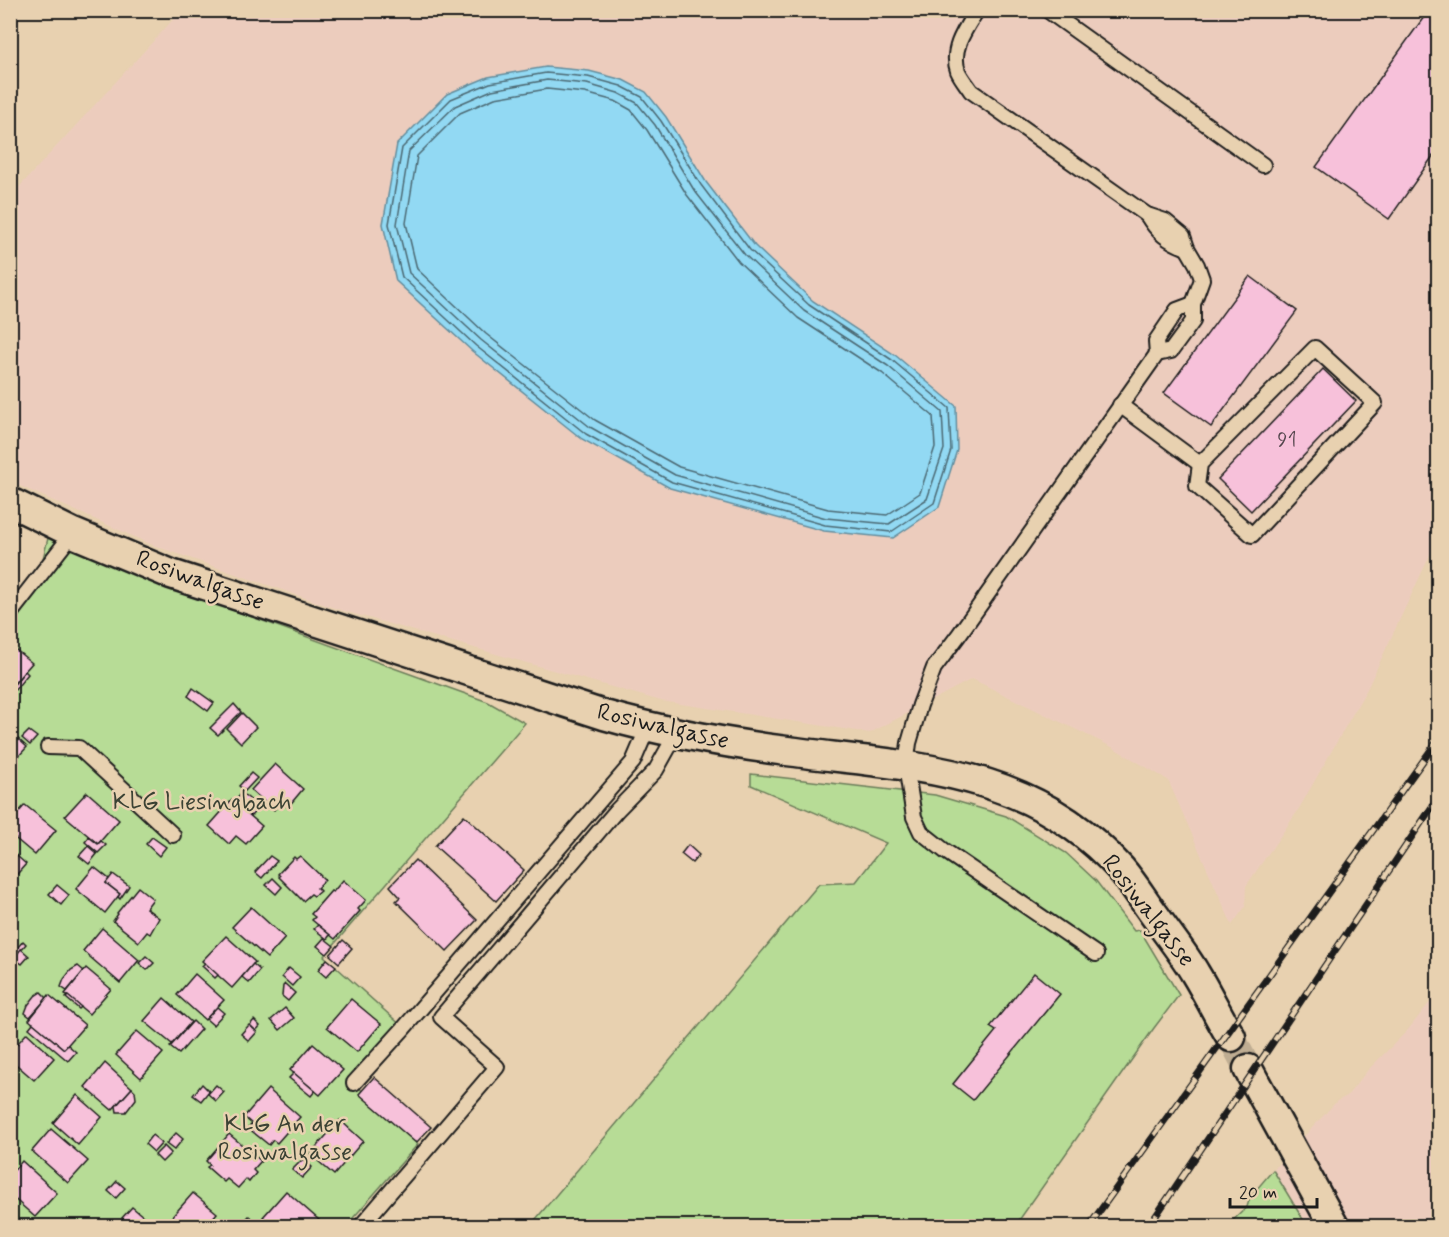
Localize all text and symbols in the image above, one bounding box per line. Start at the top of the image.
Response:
house number: 91 [1277,426,1297,454]
street label: Rosiwalgasse [131,543,268,621]
street label: Rosiwalgasse [593,697,732,760]
park label: KLG Liesingbach [113,787,291,818]
street label: Rosiwalgasse [1092,849,1202,975]
park label: KLG An der Rosiwalgasse [218,1109,352,1171]
scale bar [1230,1171,1317,1209]
text: 20 m [1239,1181,1277,1205]

